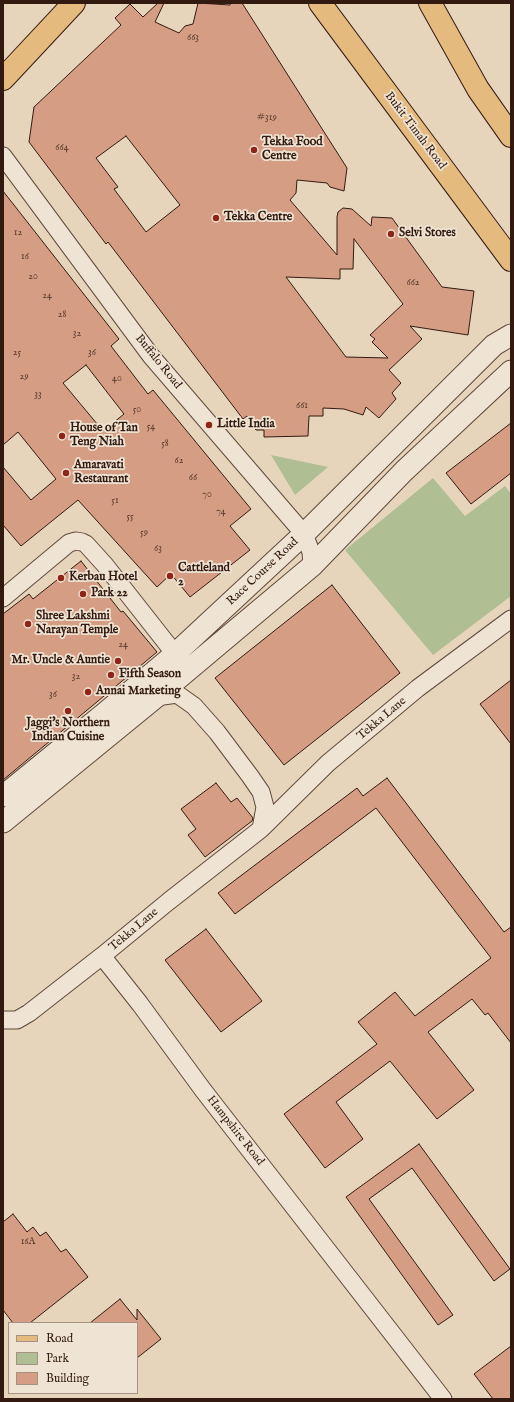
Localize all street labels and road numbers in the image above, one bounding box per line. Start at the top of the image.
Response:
street label: Bukit Timah Road [381,90,449,172]
street label: Buffalo Road [132,332,184,392]
street label: Race Course Road [224,535,302,609]
street label: Tekka Lane [355,694,409,744]
street label: Tekka Lane [107,905,161,955]
street label: Hampshire Road [203,1093,267,1169]

